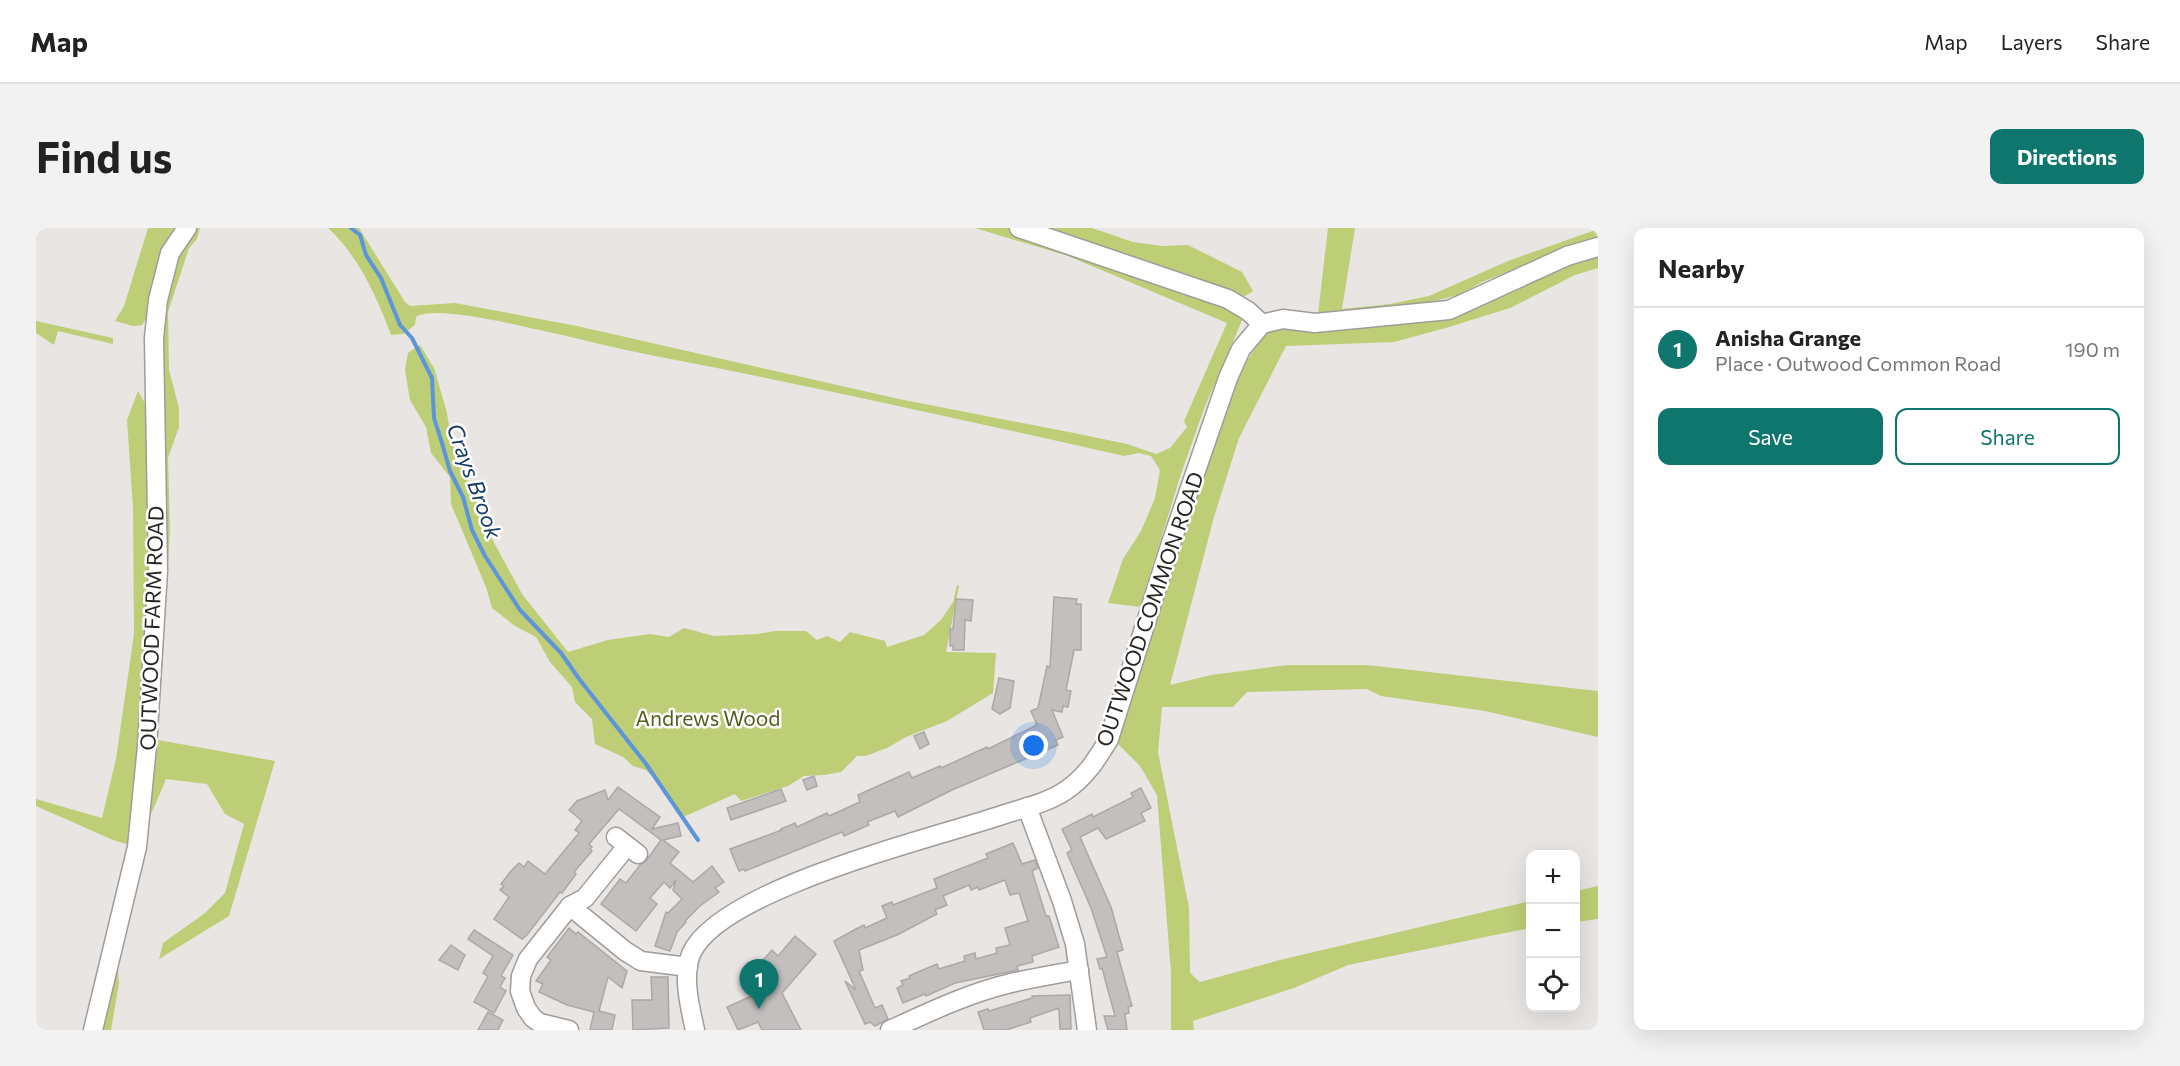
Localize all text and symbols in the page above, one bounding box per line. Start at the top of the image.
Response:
text: Map [30,24,88,58]
text: Map [1924,29,1968,54]
text: Layers [2001,29,2063,54]
text: Share [2096,29,2150,54]
button: Directions [1990,129,2144,184]
text: Find us [36,130,172,182]
text: Nearby [1658,252,1745,283]
text: Anisha Grange [1715,324,1861,351]
text: 1 [1673,337,1682,361]
text: 190 m [2065,337,2120,361]
text: Place · Outwood Common Road [1715,351,2001,375]
button: Save [1658,408,1883,465]
button: Share [1895,408,2120,465]
water label: Crays Brook [442,420,509,543]
street label: OUTWOOD COMMON ROAD [1090,468,1208,750]
street label: OUTWOOD FARM ROAD [134,505,168,751]
park label: Andrews Wood [636,705,781,730]
your location [1019,731,1048,760]
map controls [1526,850,1580,1012]
button: + [1526,850,1580,904]
button: − [1526,904,1580,958]
button: locate [1526,958,1580,1012]
pin: 1 [740,960,778,1009]

